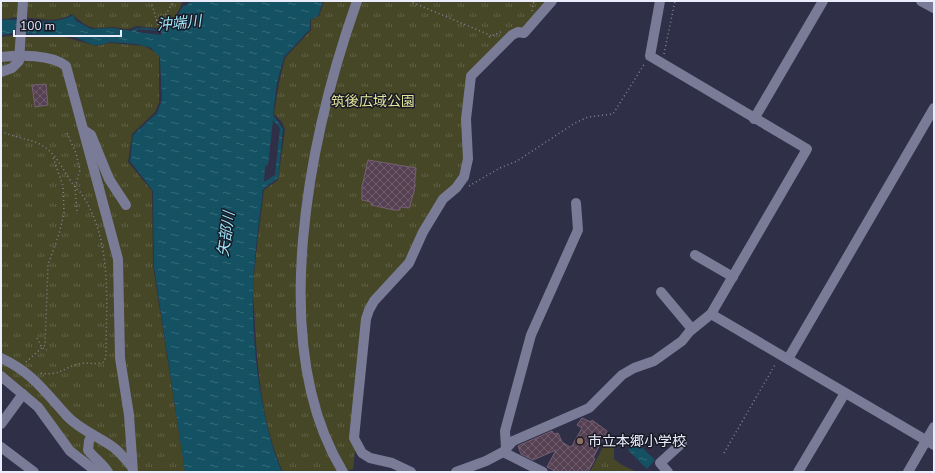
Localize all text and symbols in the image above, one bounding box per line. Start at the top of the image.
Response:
water label: 沖端川 [156,10,204,35]
scale bar [14,12,121,38]
text: 100 m [20,18,55,34]
park label: 筑後広域公園 [331,92,415,111]
water label: 矢部川 [213,208,239,258]
place label: 市立本郷小学校 [588,432,686,451]
marker: 市立本郷小学校 [575,436,585,446]

